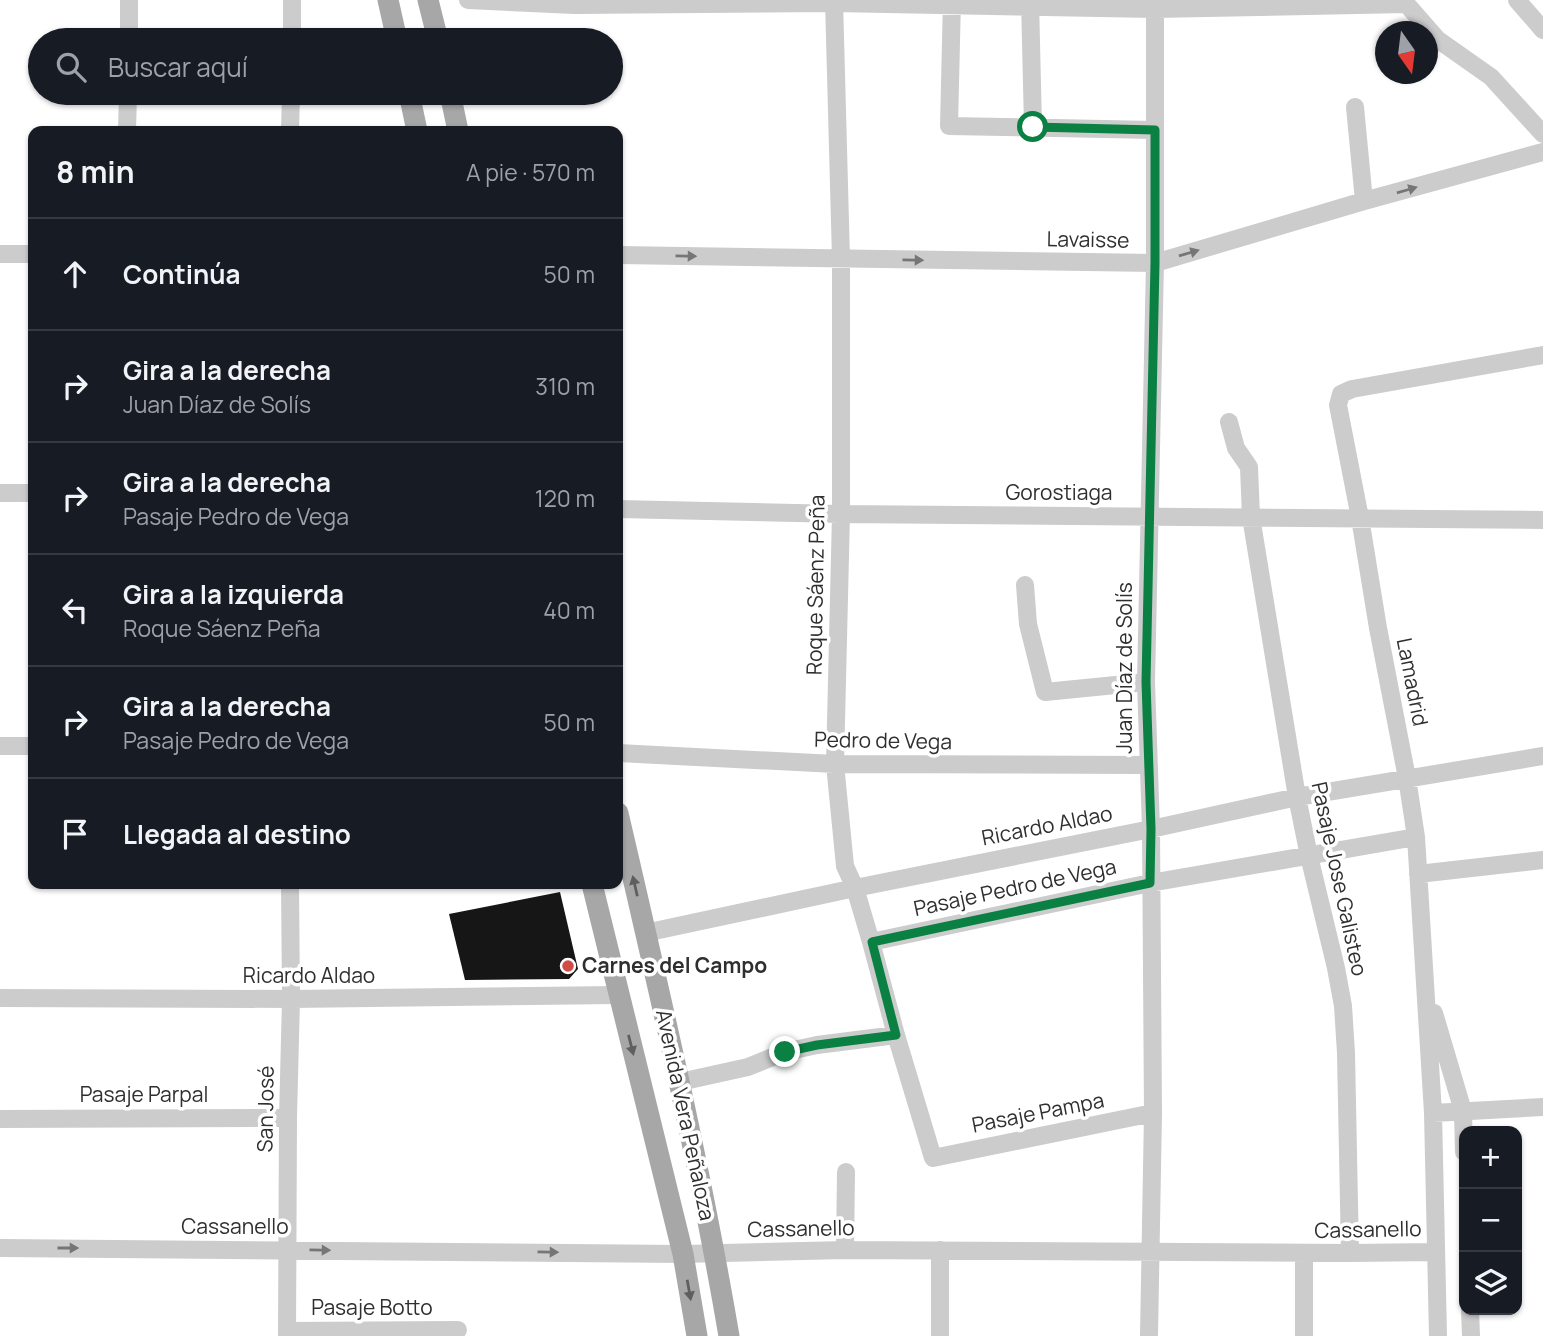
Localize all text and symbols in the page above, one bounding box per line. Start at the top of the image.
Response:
north arrow [1375,21,1438,84]
search box [28,28,623,105]
icon: search [52,48,90,86]
text: Buscar aquí [108,49,248,85]
route start [1017,111,1048,142]
text: 8 min [56,151,135,192]
text: A pie · 570 m [466,156,595,188]
one-way arrow [1397,184,1418,194]
street label: Lavaisse [1046,224,1130,254]
one-way arrow [1178,248,1199,258]
one-way arrow [675,251,697,262]
one-way arrow [903,254,925,266]
icon: ahead [56,255,94,293]
text: Continúa [123,256,241,292]
text: 50 m [544,258,595,290]
text: Gira a la derecha [123,352,331,388]
icon: right [56,367,94,405]
text: 310 m [535,370,595,402]
text: Juan Díaz de Solís [123,388,311,420]
text: Gira a la derecha [123,464,331,500]
street label: Gorostiaga [1005,478,1113,506]
icon: right [56,479,94,517]
text: 120 m [535,482,595,514]
street label: Roque Sáenz Peña [799,495,831,675]
text: Pasaje Pedro de Vega [123,500,349,532]
text: Gira a la izquierda [123,576,344,612]
street label: Juan Díaz de Solís [1110,582,1138,754]
icon: left [56,591,94,629]
text: 40 m [543,594,595,626]
text: Roque Sáenz Peña [123,612,321,644]
street label: Lamadrid [1391,635,1435,728]
text: Gira a la derecha [123,688,331,724]
icon: right [56,703,94,741]
text: 50 m [544,706,595,738]
text: Pasaje Pedro de Vega [123,724,349,756]
street label: Pedro de Vega [814,725,952,755]
street label: Pasaje Jose Galisteo [1306,779,1374,978]
street label: Ricardo Aldao [979,799,1115,851]
icon: arrive [56,815,94,853]
text: Llegada al destino [123,816,351,852]
street label: Pasaje Pedro de Vega [911,852,1119,922]
one-way arrow [629,875,640,897]
place label: Carnes del Campo [582,951,767,979]
marker: Carnes del Campo [560,958,576,974]
street label: Ricardo Aldao [243,961,375,989]
street label: Avenida Vera Peñaloza [650,1007,722,1223]
one-way arrow [626,1035,637,1057]
route end [769,1036,800,1067]
street label: San José [250,1065,280,1153]
street label: Pasaje Parpal [80,1080,208,1108]
street label: Pasaje Pampa [969,1085,1106,1139]
map controls [1459,1126,1522,1315]
button: + [1459,1126,1522,1189]
button: − [1459,1189,1522,1252]
street label: Cassanello [181,1212,289,1240]
street label: Cassanello [747,1213,855,1243]
street label: Cassanello [1314,1214,1422,1244]
one-way arrow [57,1242,79,1254]
one-way arrow [309,1244,331,1256]
one-way arrow [537,1246,559,1258]
button: layers [1459,1252,1522,1315]
one-way arrow [684,1280,695,1302]
street label: Pasaje Botto [311,1293,433,1321]

